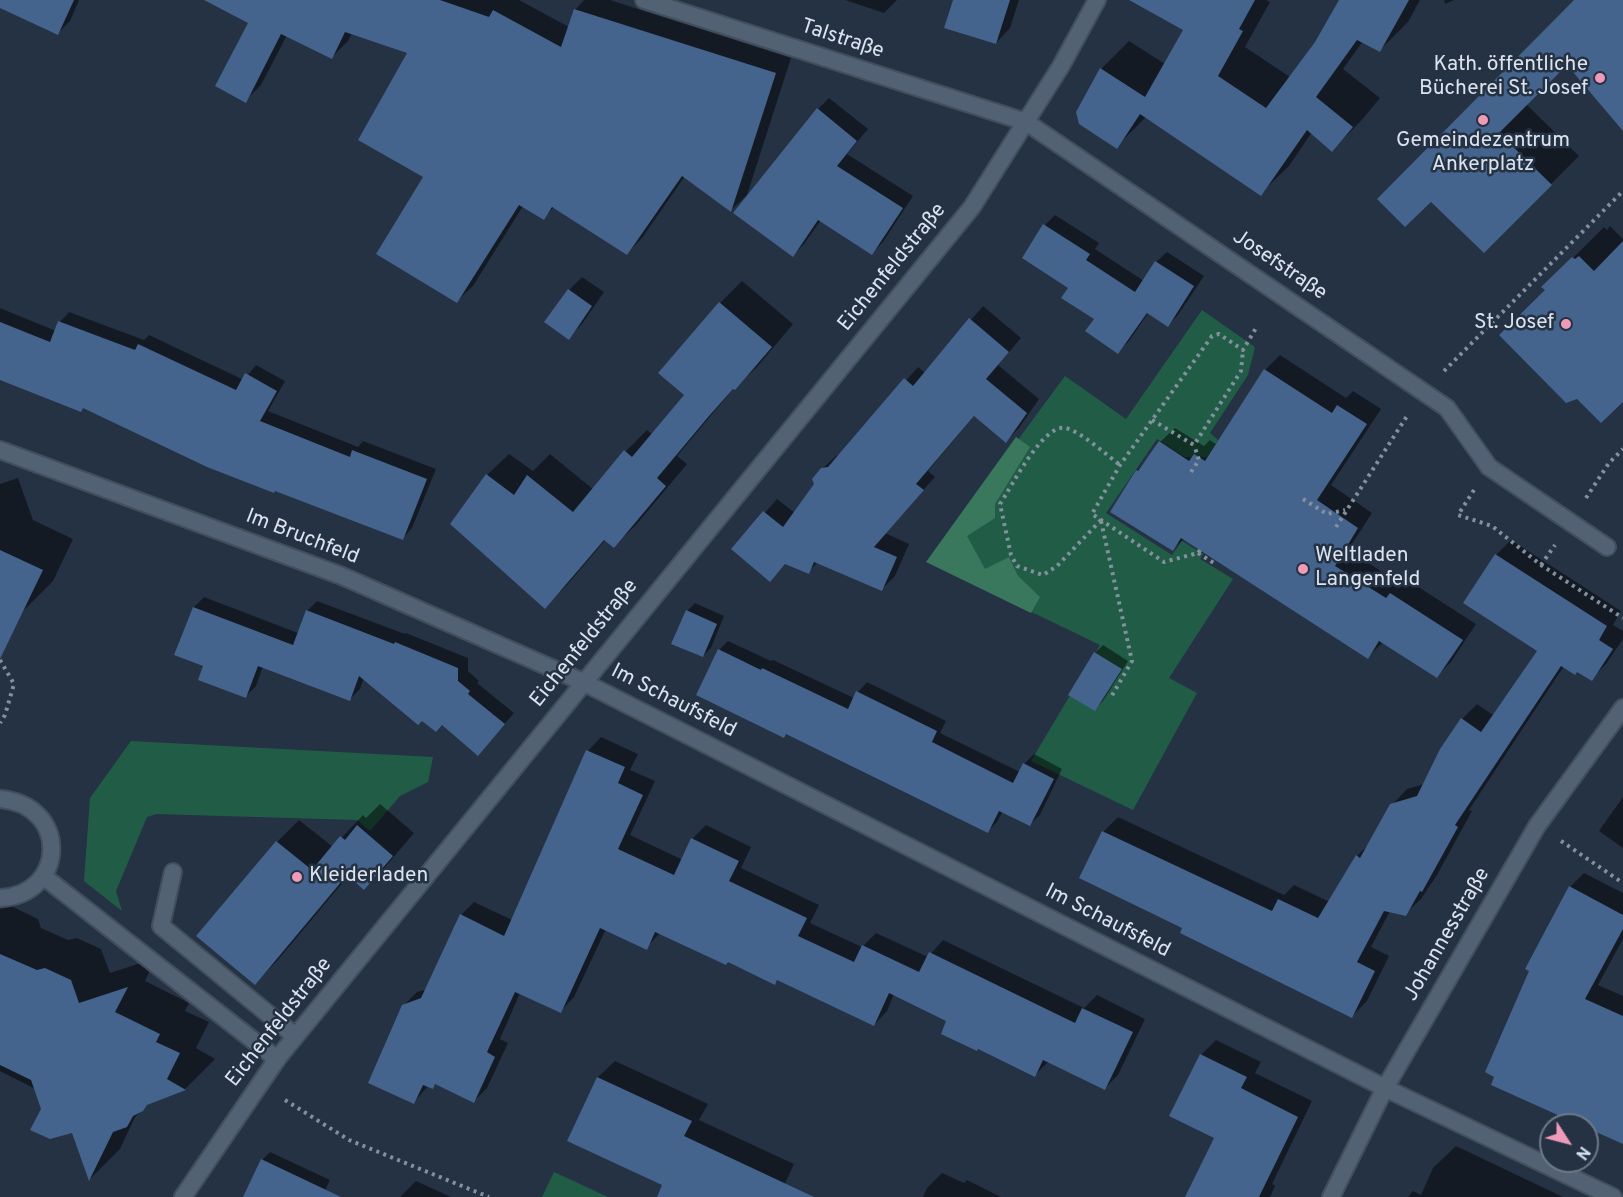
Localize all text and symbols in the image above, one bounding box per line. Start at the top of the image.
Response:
street label: Talstraße [797,15,887,65]
place label: Kath. öffentliche Bücherei St. Josef [1419,53,1588,103]
marker: Kath. öffentliche Bücherei St. Josef [1593,71,1607,85]
marker: Gemeindezentrum Ankerplatz [1476,113,1490,127]
place label: Gemeindezentrum Ankerplatz [1396,129,1570,179]
street label: Eichenfeldstraße [834,199,952,337]
street label: Josefstraße [1227,225,1331,307]
place label: St. Josef [1474,311,1554,337]
marker: St. Josef [1559,317,1573,331]
street label: Im Bruchfeld [242,505,362,571]
place label: Weltladen Langenfeld [1315,544,1420,594]
marker: Weltladen Langenfeld [1296,562,1310,576]
street label: Eichenfeldstraße [526,575,644,713]
street label: Im Schaufsfeld [606,660,740,744]
place label: Kleiderladen [309,864,428,890]
street label: Johannesstraße [1400,864,1496,1006]
marker: Kleiderladen [290,870,304,884]
street label: Im Schaufsfeld [1040,880,1174,964]
street label: Eichenfeldstraße [222,953,338,1093]
north arrow [1539,1113,1599,1173]
text: N [1570,1142,1593,1163]

